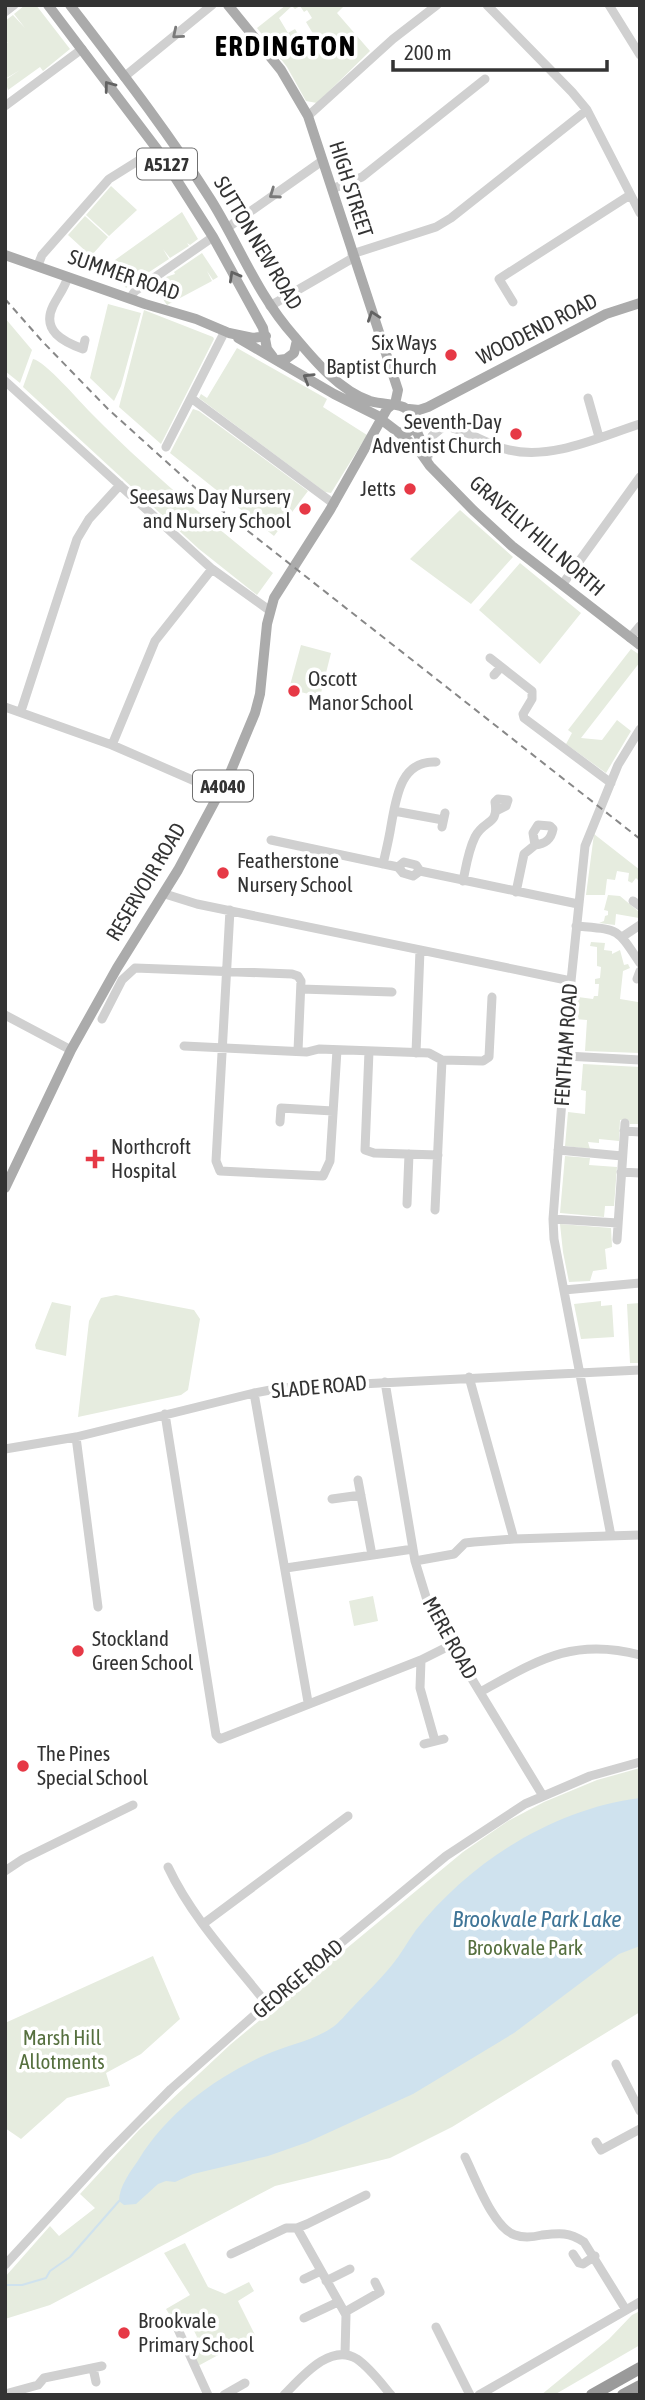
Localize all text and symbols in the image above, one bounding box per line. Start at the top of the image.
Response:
one-way arrow [172,26,185,39]
scale bar [393,28,606,72]
district label: ERDINGTON [215,30,357,62]
text: 200 m [404,40,452,64]
one-way arrow [105,81,117,94]
street label: HIGH STREET [325,138,379,240]
road number: A5127 [137,148,197,180]
street label: SUTTON NEW ROAD [210,172,308,313]
one-way arrow [269,186,282,199]
street label: SUMMER ROAD [65,244,183,304]
one-way arrow [229,271,242,283]
street label: WOODEND ROAD [472,287,601,369]
one-way arrow [367,310,381,322]
place label: Six Ways Baptist Church [326,330,437,378]
marker: Six Ways Baptist Church [443,347,459,363]
one-way arrow [302,373,315,386]
place label: Seventh-Day Adventist Church [372,409,502,457]
marker: Seventh-Day Adventist Church [508,426,524,442]
street label: GRAVELLY HILL NORTH [465,470,610,600]
place label: Jetts [360,476,396,500]
marker: Jetts [402,481,418,497]
place label: Seesaws Day Nursery and Nursery School [130,484,291,532]
marker: Seesaws Day Nursery and Nursery School [297,501,313,517]
place label: Oscott Manor School [308,666,413,714]
marker: Oscott Manor School [286,683,302,699]
road number: A4040 [193,771,253,802]
street label: RESERVOIR ROAD [101,818,190,945]
place label: Featherstone Nursery School [237,848,353,896]
marker: Featherstone Nursery School [215,865,231,881]
street label: FENTHAM ROAD [549,983,581,1107]
place label: Northcroft Hospital [111,1134,191,1182]
marker: Northcroft Hospital [85,1149,105,1169]
street label: SLADE ROAD [270,1370,367,1402]
street label: MERE ROAD [419,1592,483,1683]
place label: Stockland Green School [92,1626,194,1674]
marker: Stockland Green School [70,1643,86,1659]
place label: The Pines Special School [37,1741,149,1789]
marker: The Pines Special School [15,1758,31,1774]
water label: Brookvale Park Lake [452,1906,622,1932]
street label: GEORGE ROAD [247,1934,347,2023]
park label: Brookvale Park [467,1935,583,1959]
park label: Marsh Hill Allotments [19,2025,105,2073]
place label: Brookvale Primary School [138,2308,254,2356]
marker: Brookvale Primary School [116,2325,132,2341]

